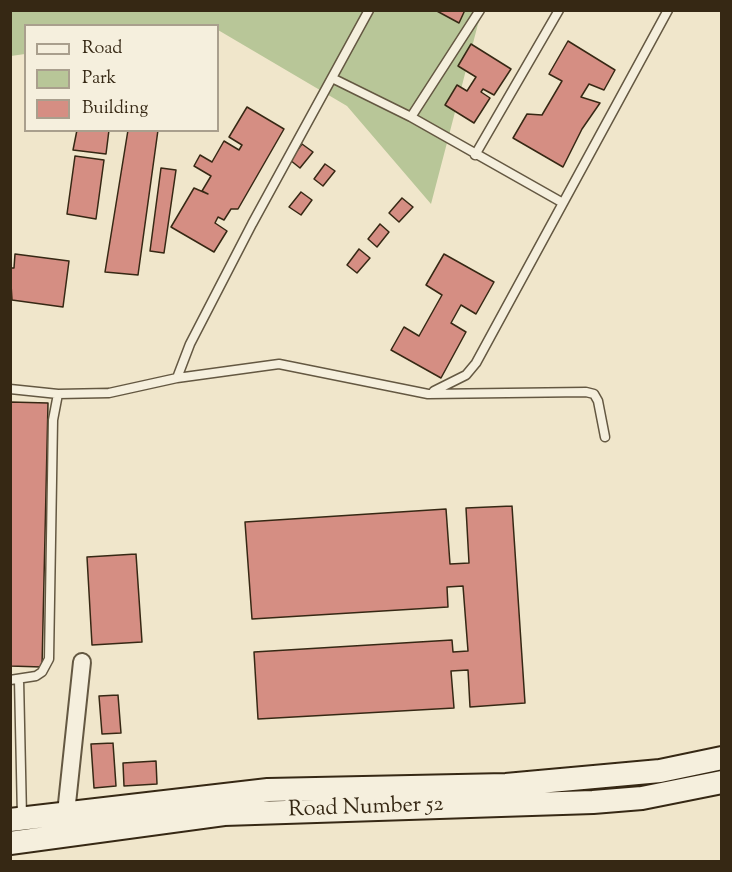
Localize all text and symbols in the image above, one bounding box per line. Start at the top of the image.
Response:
legend [24,24,219,132]
text: Road [82,36,122,62]
text: Park [82,66,116,92]
text: Building [82,96,148,122]
street label: Road Number 52 [288,793,444,825]

